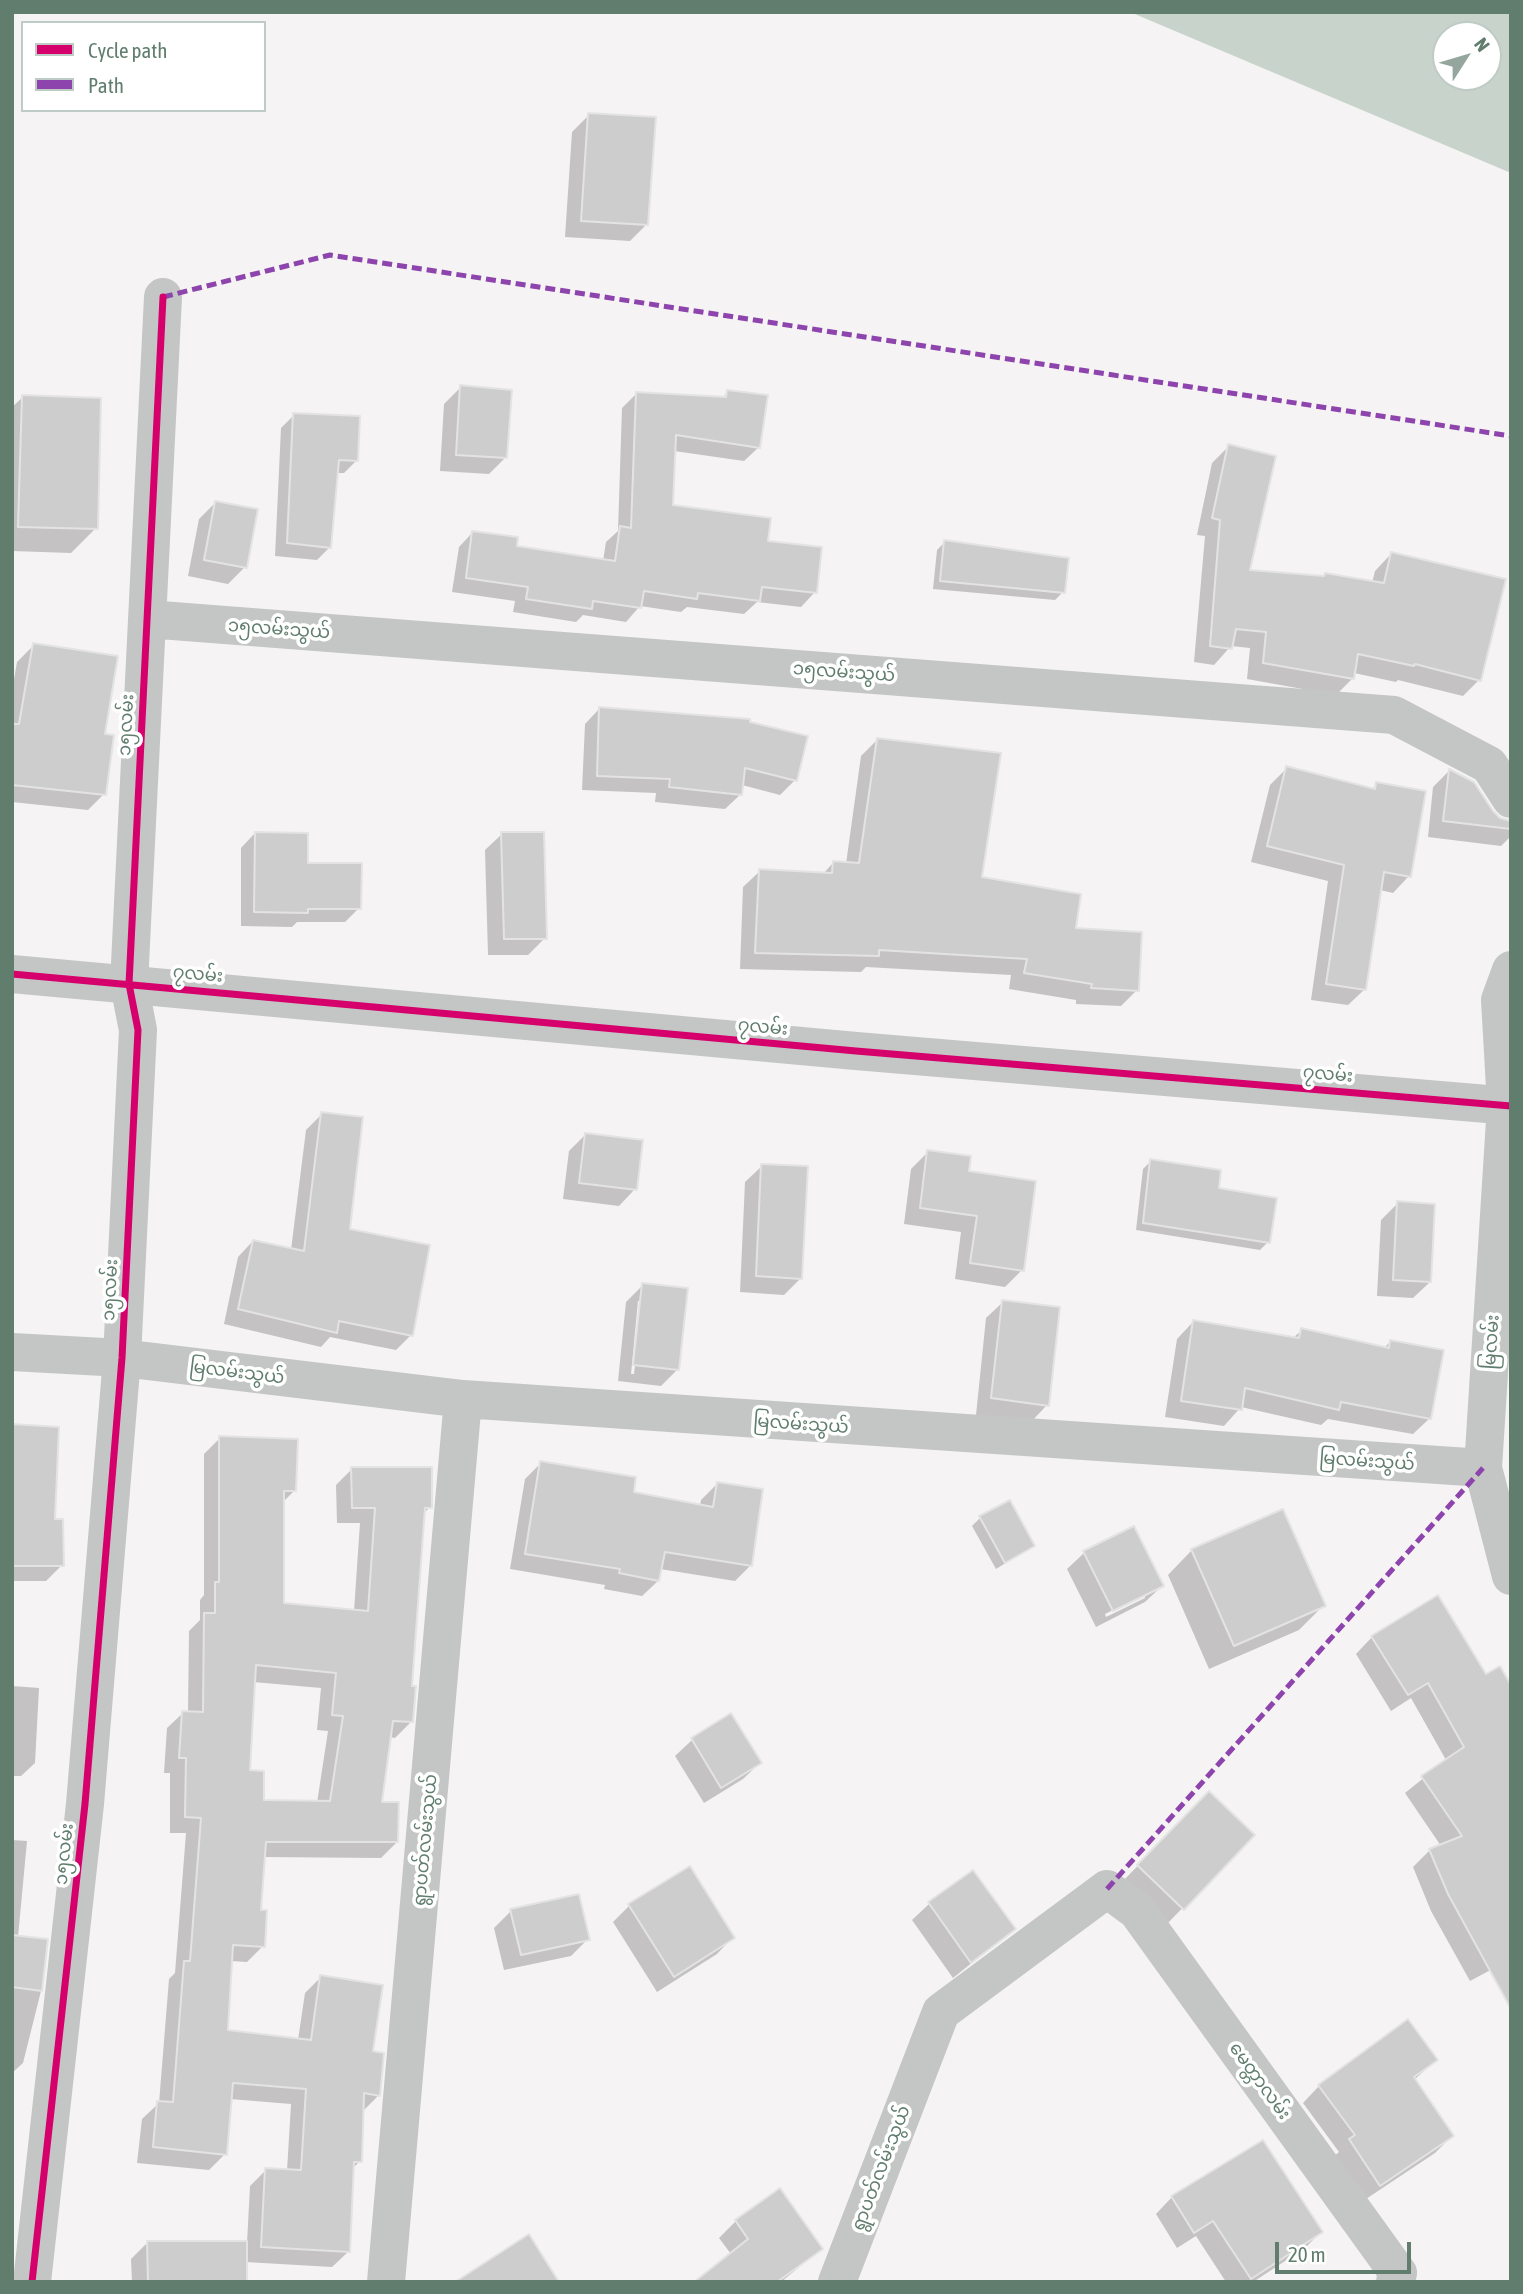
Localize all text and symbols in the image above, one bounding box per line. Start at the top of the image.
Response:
legend [21,21,266,112]
north arrow [1432,21,1502,91]
text: N [1470,33,1494,56]
text: Cycle path [88,38,167,62]
text: Path [88,73,124,97]
street label: ၁၅လမ်းသွယ် [227,615,331,643]
street label: ၁၅လမ်းသွယ် [792,658,896,686]
street label: ၁၅လမ်း [114,693,138,757]
street label: ၇လမ်း [172,961,224,987]
street label: ၇လမ်း [737,1014,789,1040]
street label: ၇လမ်း [1302,1061,1354,1087]
street label: ၁၅လမ်း [98,1258,122,1322]
street label: မြလမ်း [1478,1314,1504,1370]
street label: မြလမ်းသွယ် [188,1355,286,1389]
street label: မြလမ်းသွယ် [753,1410,849,1438]
street label: မြလမ်းသွယ် [1319,1447,1415,1475]
street label: ရွာပတ်လမ်းသွယ် [408,1773,442,1907]
street label: ၁၅လမ်း [50,1822,78,1886]
street label: မေတ္တာလမ်း [1225,2038,1295,2124]
street label: ရွာပတ်လမ်းသွယ် [847,2102,915,2234]
scale bar [1278,2228,1414,2272]
text: 20 m [1288,2242,1326,2266]

